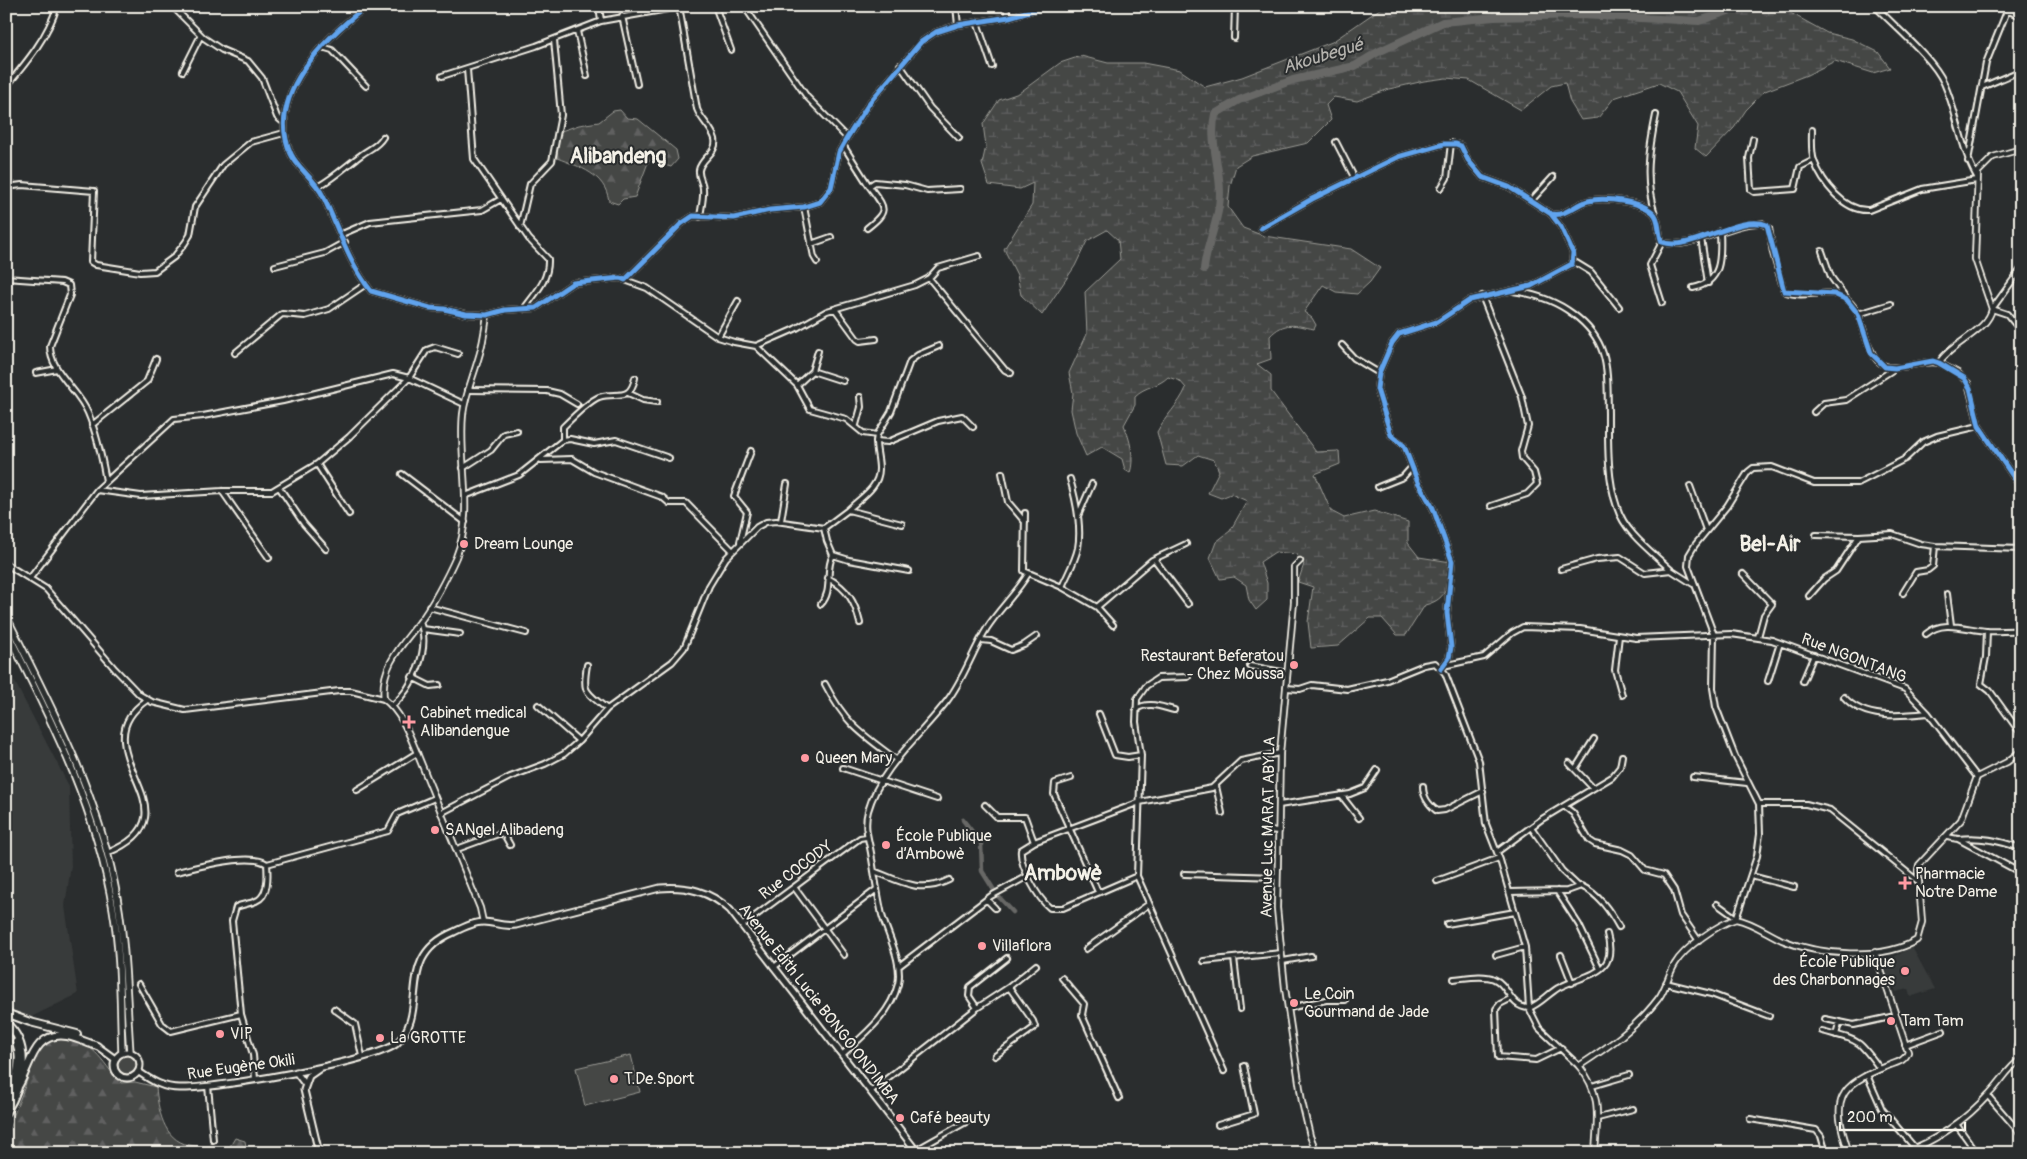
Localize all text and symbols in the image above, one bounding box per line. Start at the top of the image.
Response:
water label: Akoubegué [1280,32,1368,79]
district label: Alibandeng [570,143,667,170]
district label: Bel-Air [1739,531,1801,558]
place label: Dream Lounge [474,534,573,554]
marker: Dream Lounge [458,538,470,550]
street label: Rue NGONTANG [1798,629,1910,687]
place label: Restaurant Beferatou - Chez Moussa [1140,646,1284,684]
marker: Restaurant Beferatou - Chez Moussa [1288,659,1300,671]
place label: Cabinet medical Alibandengue [420,703,527,741]
marker: Cabinet medical Alibandengue [402,715,416,729]
street label: Avenue Luc MARAT ABYLA [1256,736,1280,918]
place label: Queen Mary [815,748,892,768]
marker: Queen Mary [799,752,811,764]
place label: SANgel Alibadeng [445,820,564,840]
marker: SANgel Alibadeng [429,824,441,836]
place label: École Publique d’Ambowè [896,826,992,864]
street label: Rue COCODY [755,836,837,904]
marker: École Publique d’Ambowè [880,839,892,851]
district label: Ambowè [1024,860,1102,887]
place label: Pharmacie Notre Dame [1915,864,1997,902]
marker: Pharmacie Notre Dame [1899,877,1911,889]
street label: Avenue Edith Lucie BONGO ONDIMBA [734,900,904,1108]
place label: Villaflora [992,936,1052,956]
marker: Villaflora [976,940,988,952]
place label: École Publique des Charbonnages [1773,952,1895,990]
marker: École Publique des Charbonnages [1899,965,1911,977]
place label: Le Coin Gourmand de Jade [1304,984,1429,1022]
marker: Le Coin Gourmand de Jade [1288,997,1300,1009]
place label: Tam Tam [1901,1011,1964,1031]
marker: Tam Tam [1885,1015,1897,1027]
place label: VIP [230,1024,253,1044]
marker: VIP [214,1028,226,1040]
place label: La GROTTE [390,1028,466,1048]
marker: La GROTTE [374,1032,386,1044]
street label: Rue Eugène Okili [186,1050,296,1084]
place label: T.De.Sport [624,1069,695,1089]
marker: T.De.Sport [608,1073,620,1085]
scale bar [1840,1099,1964,1131]
place label: Café beauty [910,1108,990,1128]
text: 200 m [1847,1108,1892,1127]
marker: Café beauty [894,1112,906,1124]

